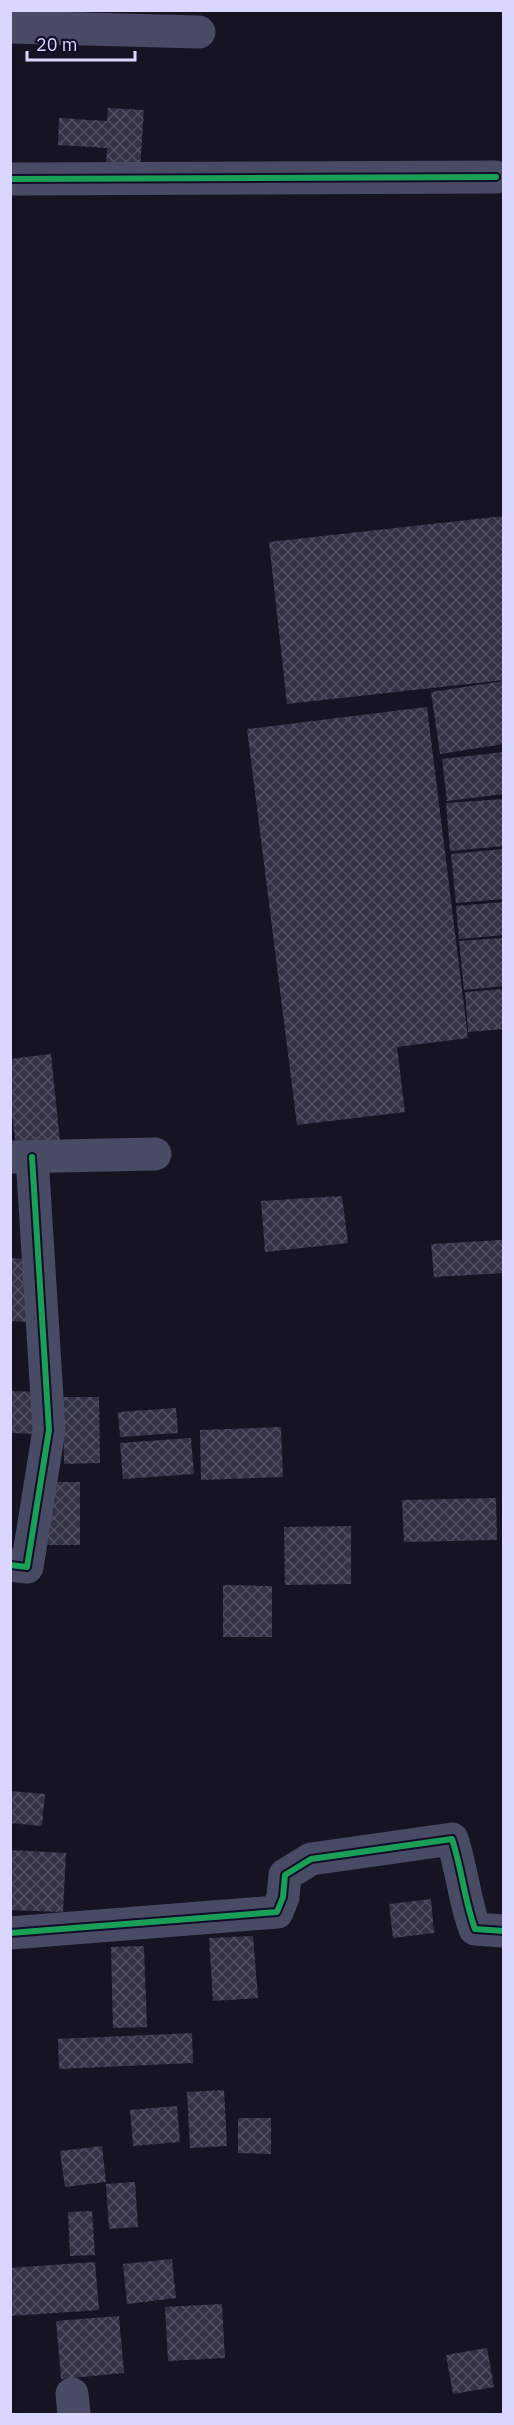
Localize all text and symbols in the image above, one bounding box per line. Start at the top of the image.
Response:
scale bar [27,24,135,62]
text: 20 m [36,33,78,56]

